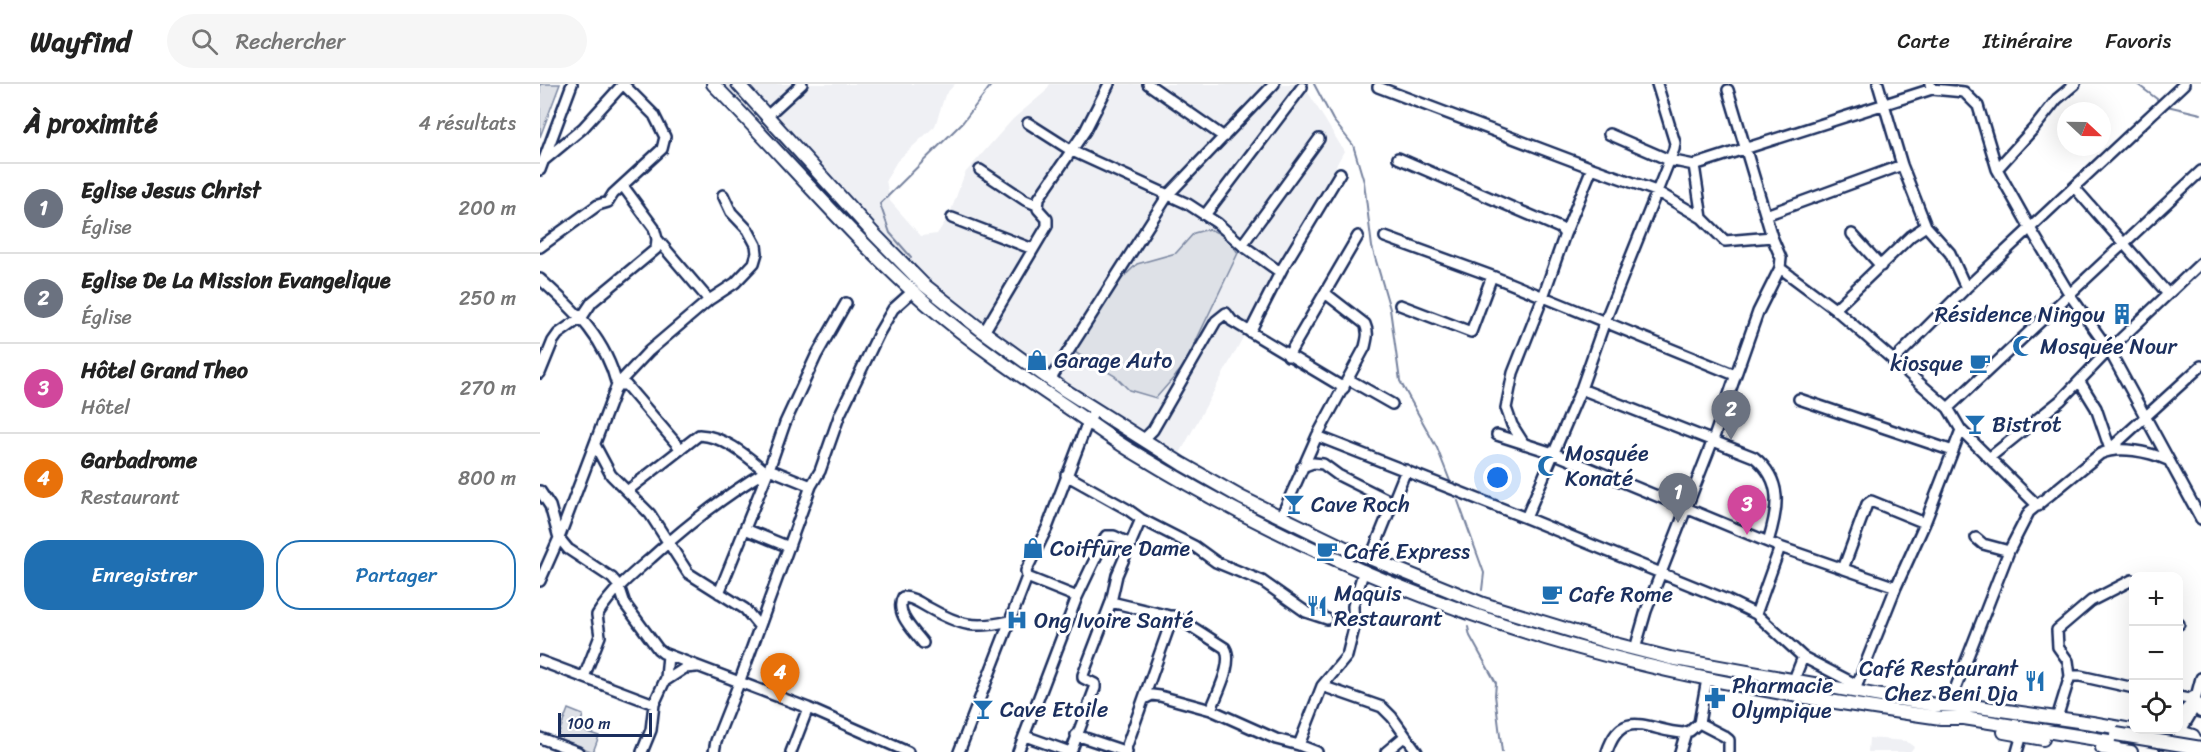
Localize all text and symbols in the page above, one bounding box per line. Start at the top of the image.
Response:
search box [167,14,587,68]
text: Wayfind [30,17,131,66]
text: Rechercher [236,22,345,61]
text: Carte [1898,22,1950,60]
text: Itinéraire [1983,22,2073,60]
text: Favoris [2106,22,2171,60]
icon: search [188,25,221,58]
text: À proximité [24,100,158,146]
north arrow [2057,102,2111,156]
text: 4 résultats [418,106,516,141]
text: Eglise Jesus Christ [81,171,261,210]
text: 1 [39,191,48,226]
text: 200 m [459,191,516,226]
text: Église [81,210,132,245]
text: Eglise De La Mission Evangelique [81,261,391,300]
text: 2 [38,281,49,316]
text: 250 m [459,281,516,316]
place label: Résidence Ningou [1935,295,2105,334]
text: Église [81,300,132,335]
building icon: Résidence Ningou [2110,302,2134,326]
place label: Mosquée Nour [2040,327,2179,366]
mosque icon: Mosquée Nour [2011,334,2035,358]
place label: Garage Auto [1054,341,1173,380]
place label: kiosque [1890,344,1963,383]
shop icon: Garage Auto [1025,348,1049,372]
text: Hôtel Grand Theo [81,351,248,390]
cafe icon: kiosque [1968,351,1992,375]
text: 3 [38,371,49,406]
text: 270 m [460,371,516,406]
text: Hôtel [81,390,130,425]
pin: 2 [1712,390,1750,440]
place label: Bistrot [1992,405,2062,444]
bar icon: Bistrot [1963,412,1987,436]
place label: Mosquée Konaté [1565,434,1649,498]
text: Garbadrome [81,441,197,480]
mosque icon: Mosquée Konaté [1536,454,1560,478]
text: 4 [37,461,50,496]
text: 800 m [458,461,516,496]
your location [1483,463,1512,492]
pin: 1 [1658,474,1698,523]
text: Restaurant [81,480,180,515]
place label: Cave Roch [1311,485,1410,524]
pin: 3 [1728,486,1766,535]
bar icon: Cave Roch [1282,492,1306,516]
place label: Coiffure Dame [1050,529,1190,568]
place label: Café Express [1344,532,1470,571]
shop icon: Coiffure Dame [1021,536,1045,560]
cafe icon: Café Express [1315,539,1339,563]
button: Enregistrer [24,540,264,610]
button: Partager [276,540,516,610]
map controls [2129,572,2183,734]
button: + [2129,572,2183,626]
place label: Maquis Restaurant [1334,574,1443,638]
place label: Cafe Rome [1569,575,1673,614]
cafe icon: Cafe Rome [1540,582,1564,606]
restaurant icon: Maquis Restaurant [1305,594,1329,618]
place label: Ong Ivoire Santé [1034,601,1193,640]
hospital icon: Ong Ivoire Santé [1005,608,1029,632]
button: − [2129,626,2183,680]
place label: Café Restaurant Chez Beni Dja [1859,649,2019,713]
pin: 4 [760,654,800,703]
place label: Pharmacie Olympique [1732,666,1833,730]
restaurant icon: Café Restaurant Chez Beni Dja [2023,669,2047,693]
button: locate [2129,680,2183,734]
pharmacy icon: Pharmacie Olympique [1703,686,1727,710]
place label: Cave Etoile [1000,690,1108,729]
bar icon: Cave Etoile [971,697,995,721]
text: 100 m [567,709,611,738]
scale bar [558,710,652,738]

